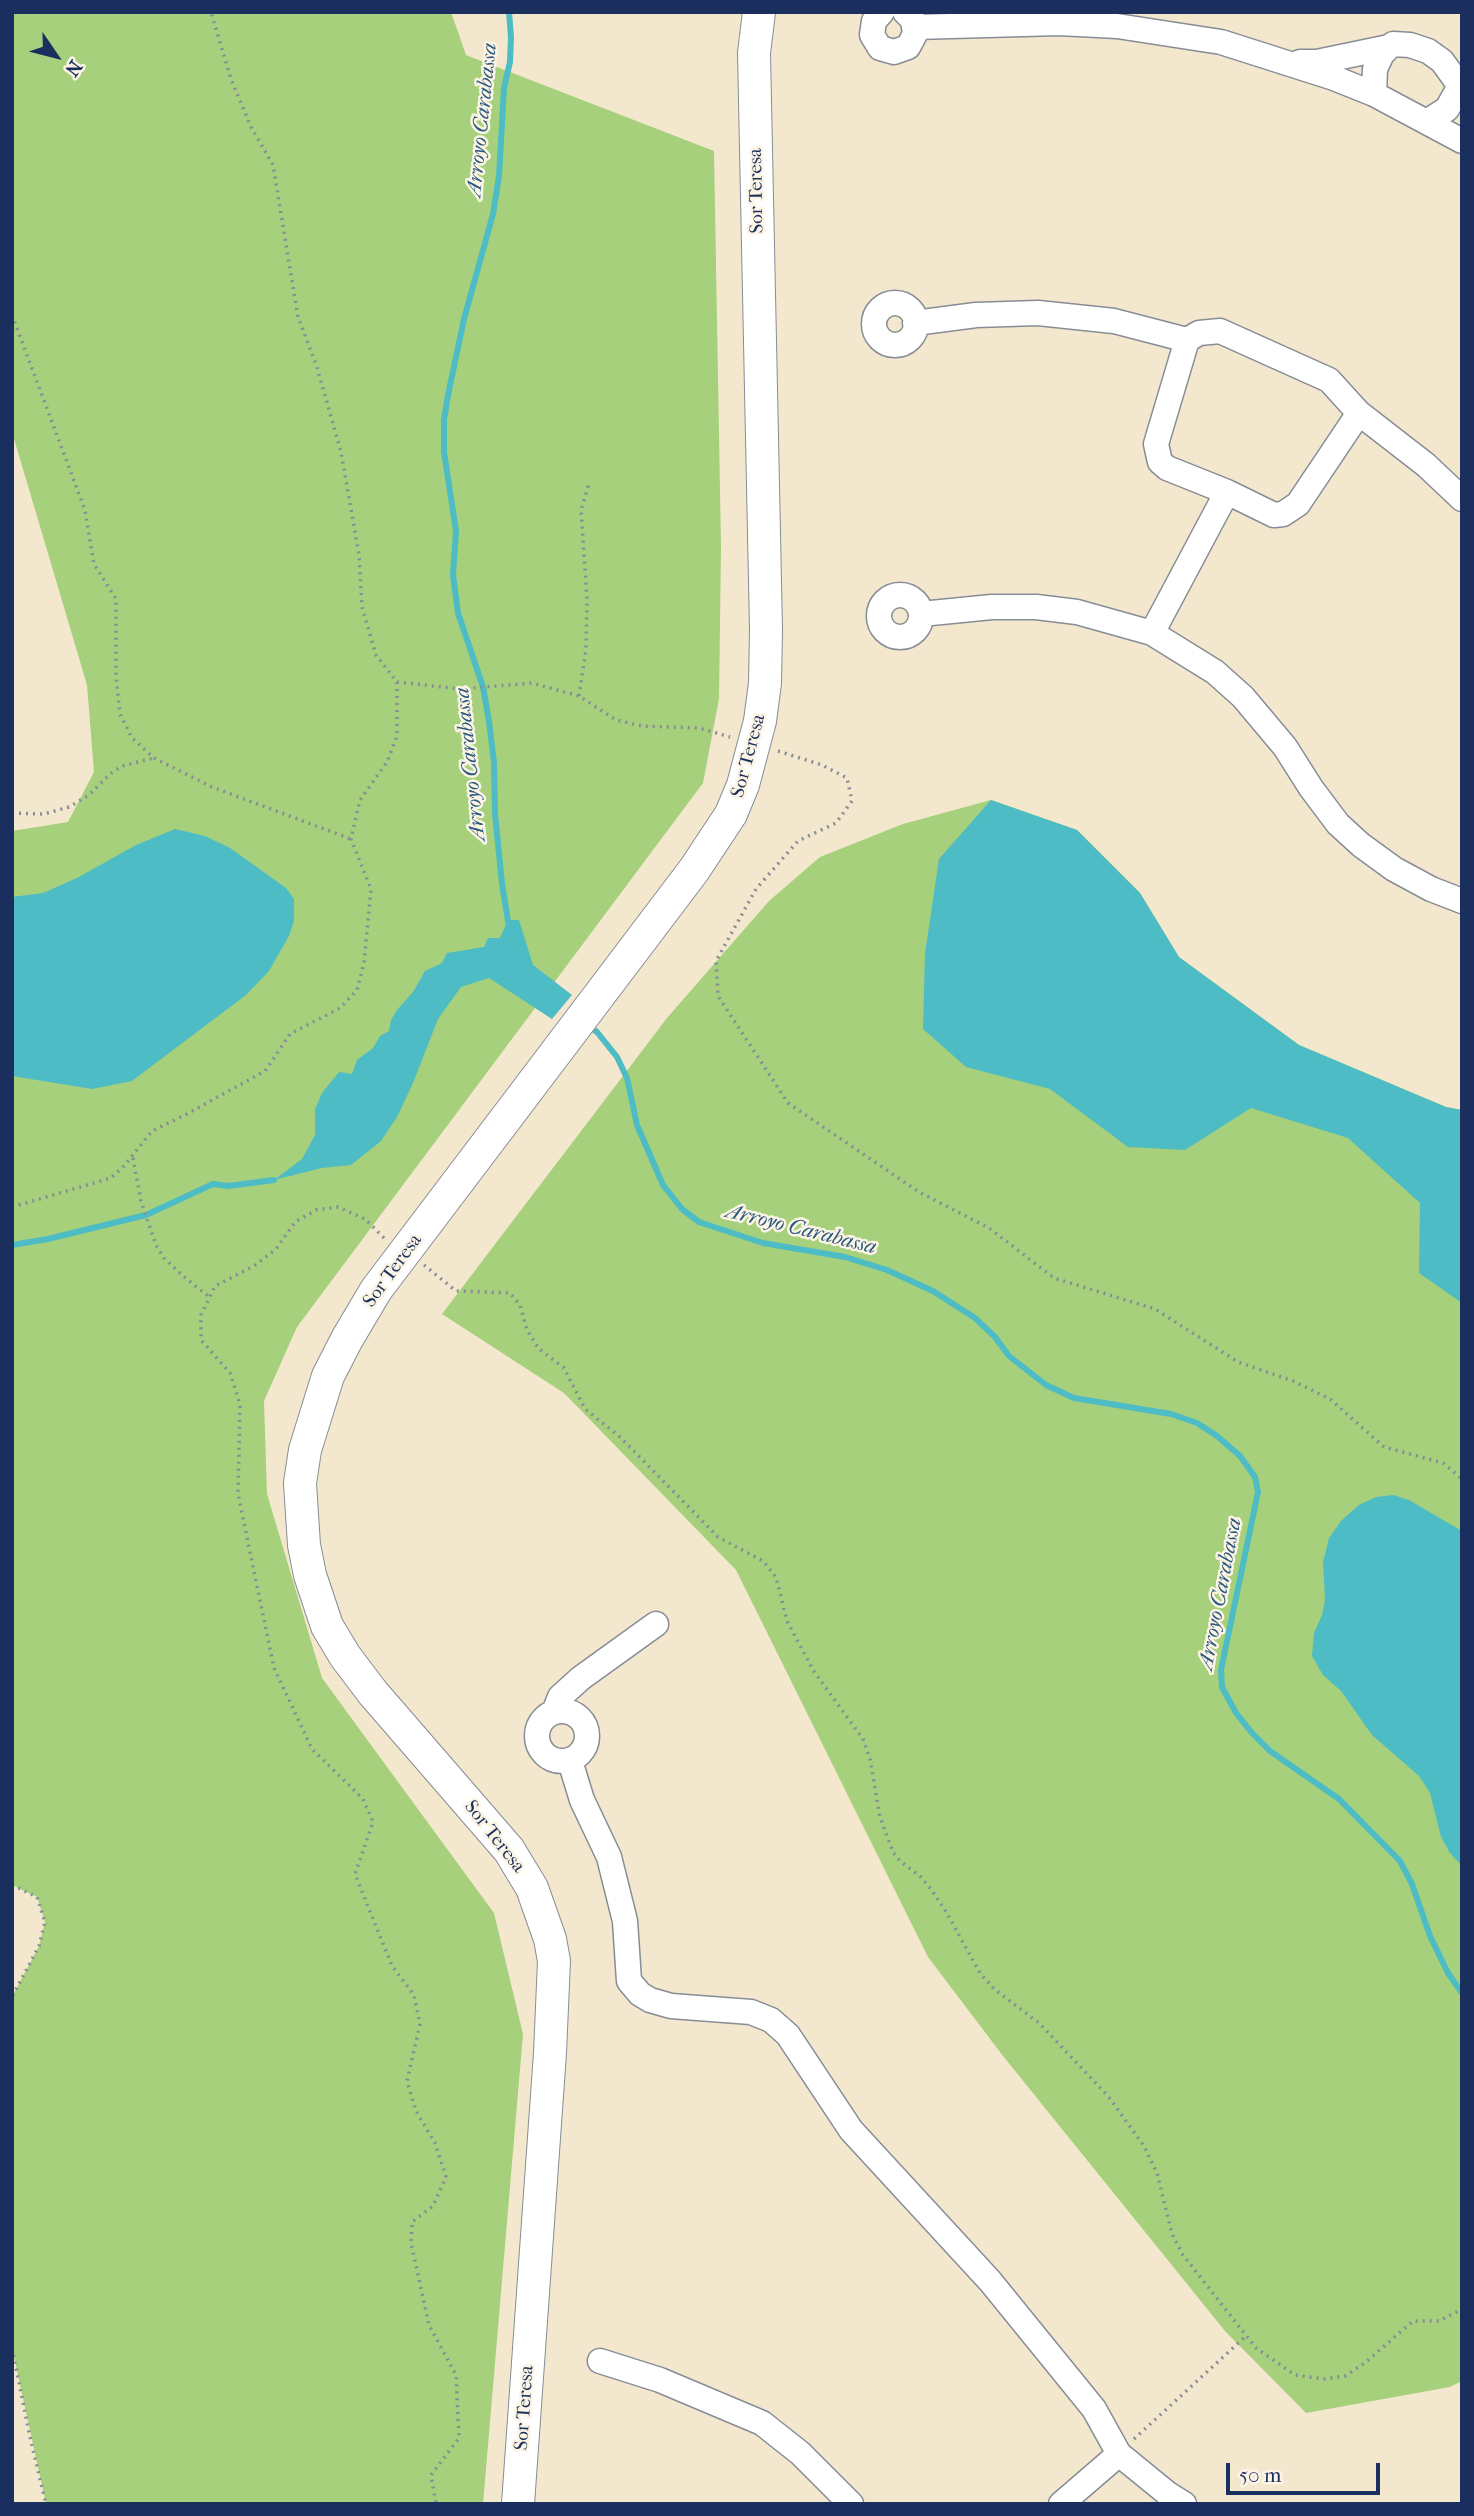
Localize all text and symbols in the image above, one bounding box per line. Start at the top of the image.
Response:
north arrow [21,21,91,91]
water label: Arroyo Carabassa [462,42,504,198]
text: N [60,56,86,80]
street label: Sor Teresa [745,148,769,234]
water label: Arroyo Carabassa [450,686,492,842]
street label: Sor Teresa [727,712,771,800]
water label: Arroyo Carabassa [723,1199,879,1261]
street label: Sor Teresa [359,1230,427,1312]
water label: Arroyo Carabassa [1194,1516,1248,1672]
street label: Sor Teresa [459,1796,529,1878]
street label: Sor Teresa [511,2365,539,2451]
scale bar [1229,2450,1383,2494]
text: 50 m [1239,2463,1282,2487]

